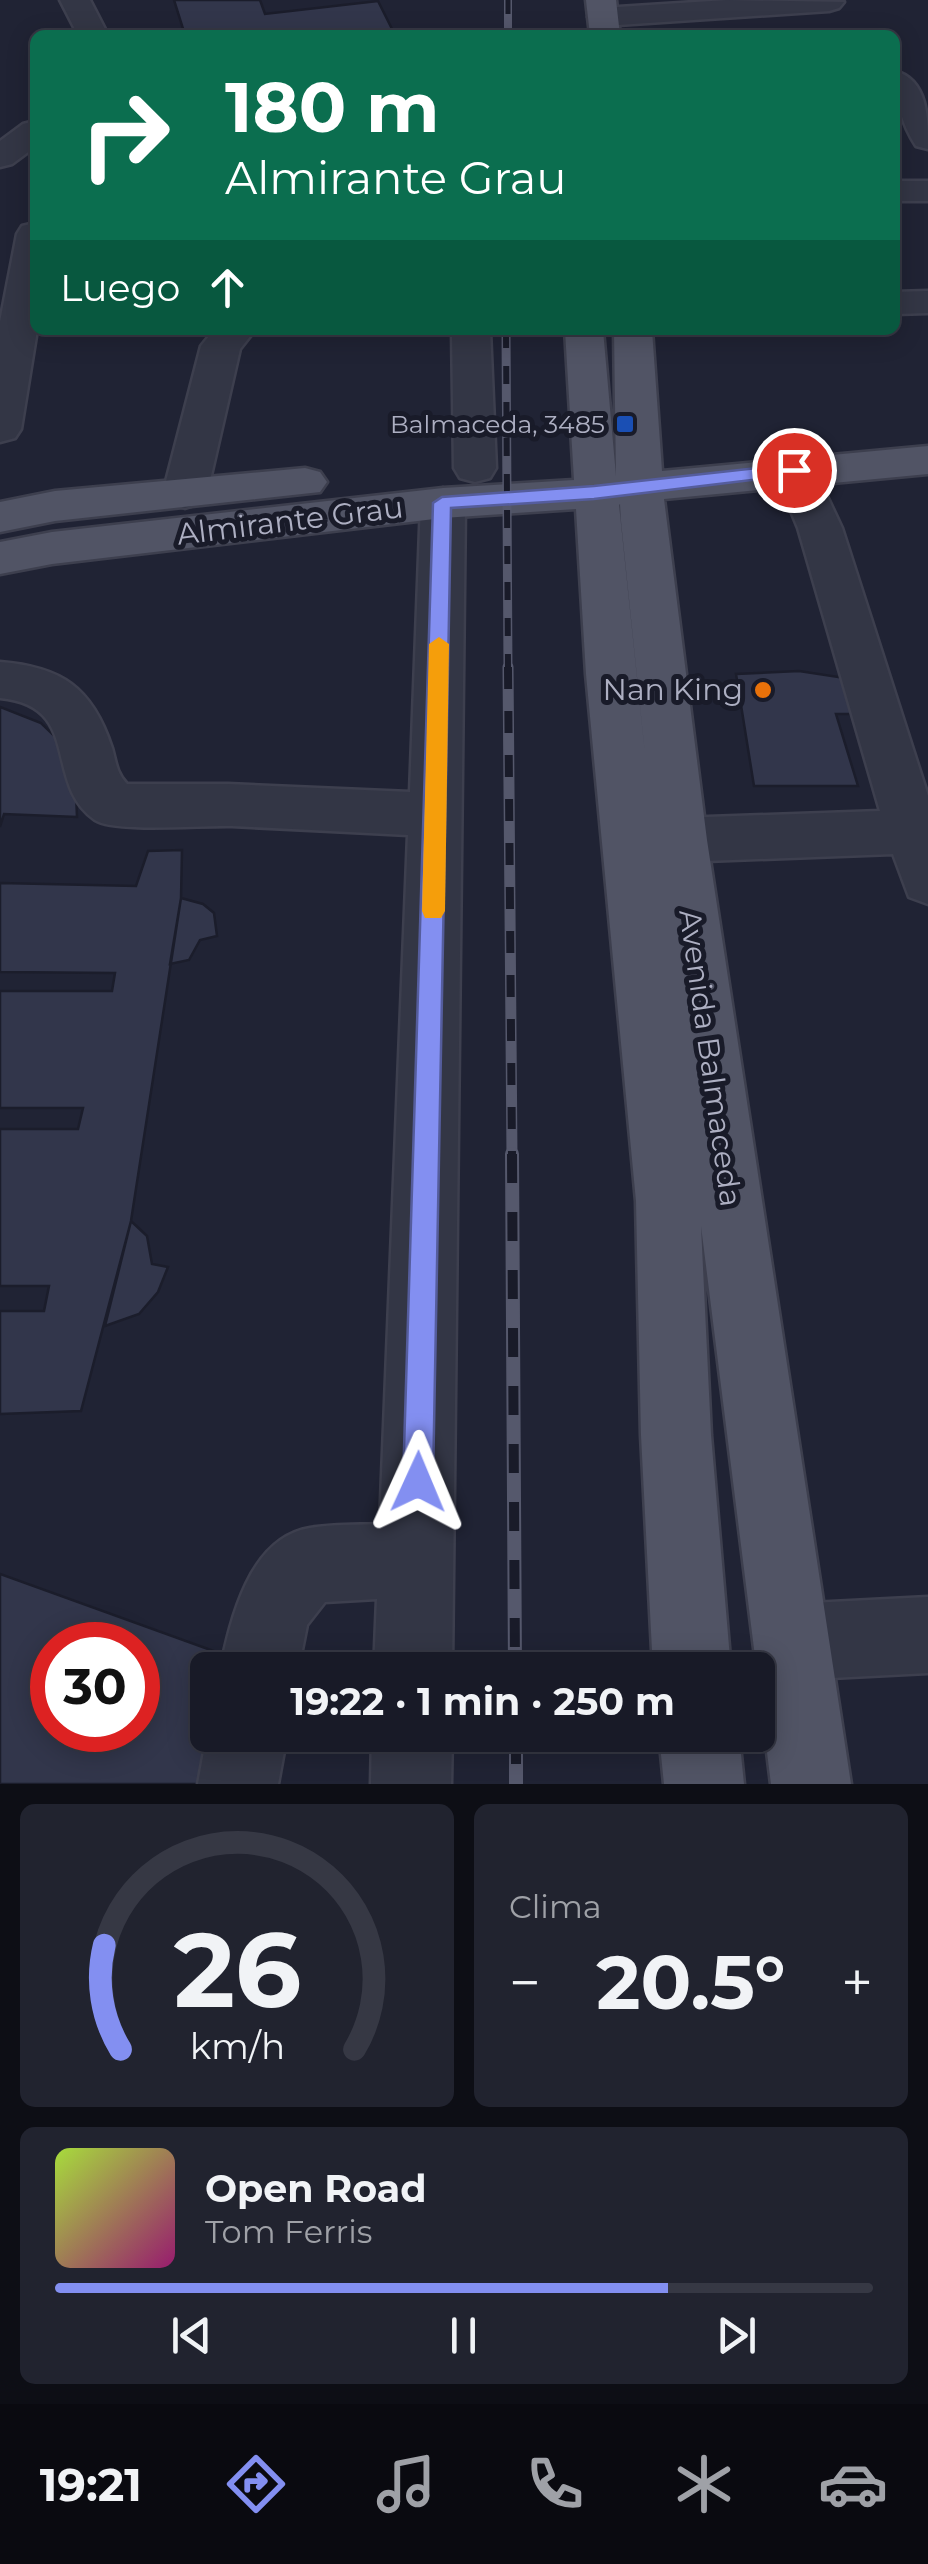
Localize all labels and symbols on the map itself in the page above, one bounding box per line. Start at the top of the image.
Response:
place label: Balmaceda, 3485 [390,409,605,439]
marker: Balmaceda, 3485 [614,413,636,435]
pin [752,428,837,513]
street label: Almirante Grau [175,488,405,553]
place label: Nan King [603,671,743,708]
marker: Nan King [752,679,774,701]
street label: Avenida Balmaceda [671,907,750,1209]
position arrow [366,1430,470,1534]
speed limit sign: 30 [30,1622,160,1752]

